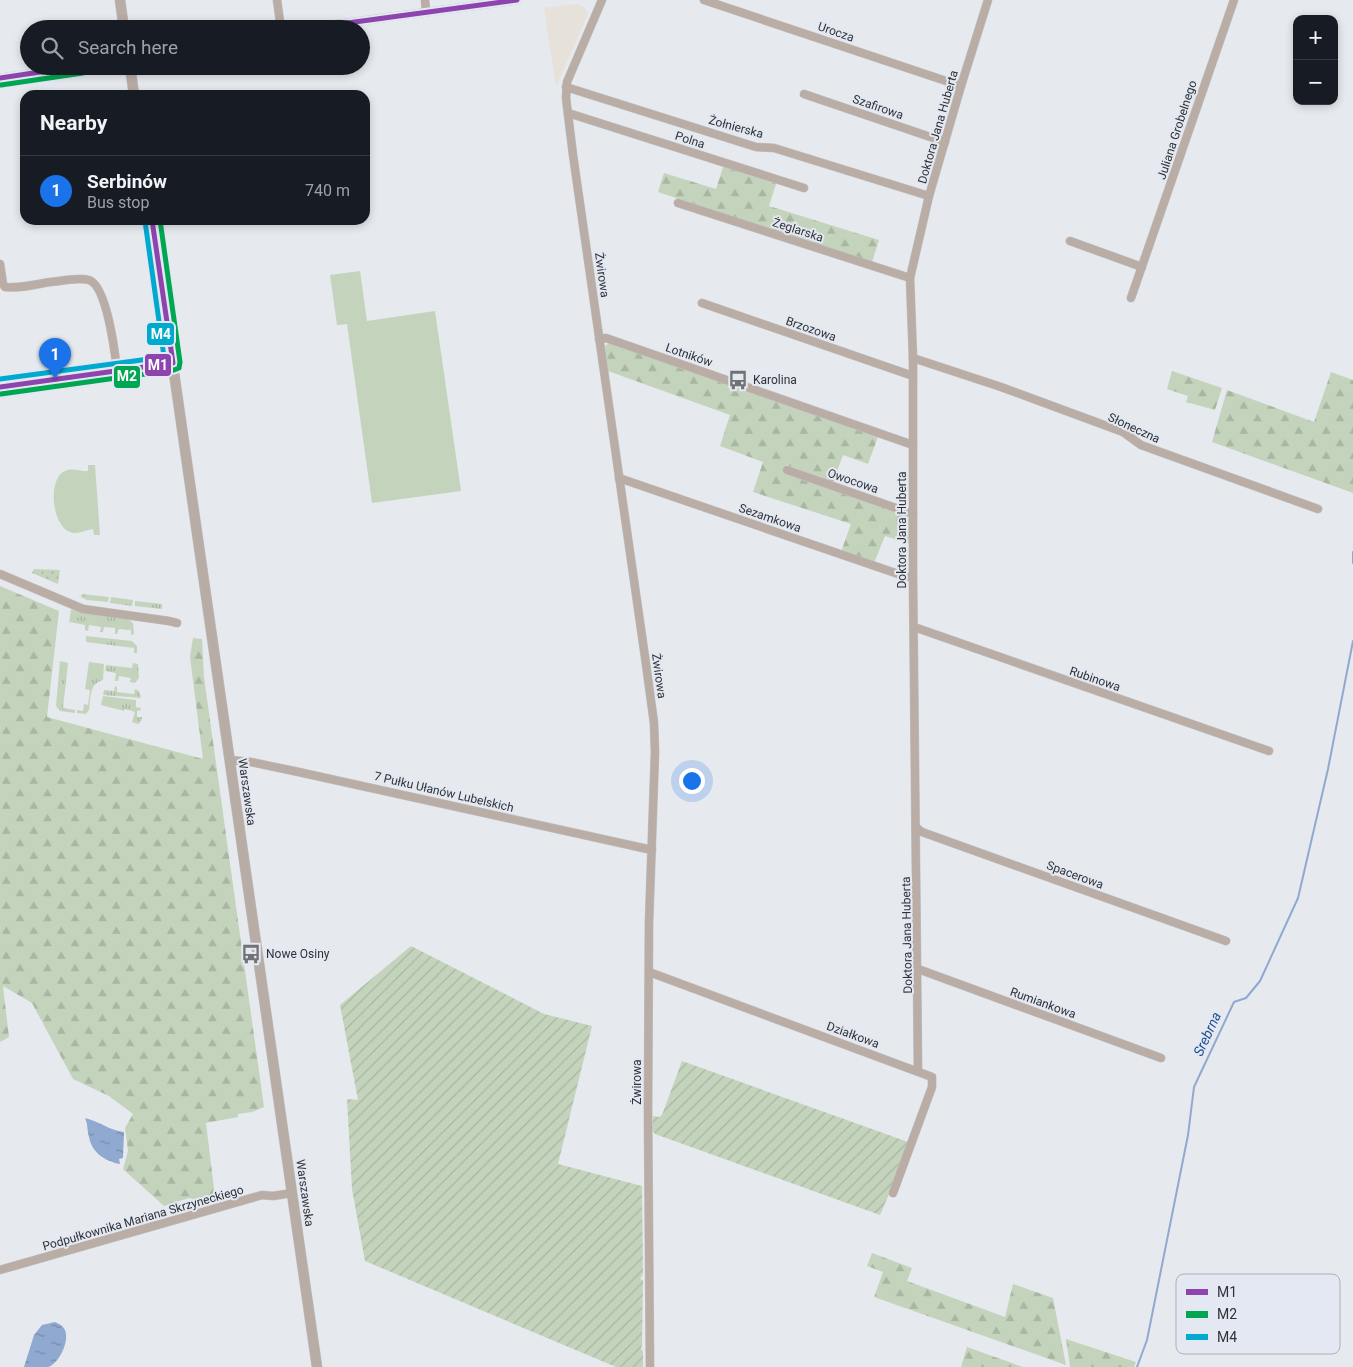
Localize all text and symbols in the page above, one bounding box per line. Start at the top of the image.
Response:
map controls [1293,15,1338,105]
button: + [1293,15,1338,60]
street label: Urocza [816,19,856,45]
search box [20,20,370,75]
icon: search [38,34,66,62]
text: Search here [78,36,178,59]
button: − [1293,60,1338,105]
street label: Doktora Jana Huberta [915,69,961,185]
street label: Juliana Grobelnego [1154,79,1200,181]
street label: Szafirowa [851,92,905,122]
text: Nearby [40,111,107,135]
street label: Żołnierska [707,112,765,141]
street label: Polna [673,129,707,151]
text: Serbinów [87,170,167,193]
text: 1 [51,181,61,200]
text: 740 m [305,181,350,200]
text: Bus stop [87,193,149,212]
street label: Żeglarska [771,214,825,245]
street label: Żwirowa [592,251,613,298]
street label: Brzozowa [784,314,838,344]
line badge: M4 [146,322,175,346]
text: M4 [151,326,171,342]
pin: 1 [39,338,71,379]
street label: Lotników [664,340,714,370]
line badge: M1 [144,353,172,377]
text: M1 [148,357,168,373]
line badge: M2 [113,365,141,389]
text: M2 [117,368,137,384]
bus stop icon: Karolina [727,369,749,391]
place label: Karolina [753,373,797,387]
street label: Słoneczna [1106,410,1162,446]
street label: Owocowa [826,466,880,496]
street label: Doktora Jana Huberta [895,471,909,589]
street label: Sezamkowa [737,501,803,535]
street label: Żwirowa [649,652,670,699]
street label: Rubinowa [1068,664,1122,694]
street label: Warszawska [235,758,259,826]
your location [679,768,705,794]
street label: 7 Pułku Ułanów Lubelskich [373,769,515,815]
street label: Spacerowa [1045,858,1105,892]
street label: Doktora Jana Huberta [899,876,915,994]
bus stop icon: Nowe Osiny [240,943,262,965]
place label: Nowe Osiny [266,947,330,961]
street label: Rumiankowa [1008,985,1078,1021]
water label: Srebrna [1190,1009,1224,1059]
street label: Działkowa [825,1019,881,1051]
street label: Żwirowa [629,1059,644,1105]
street label: Warszawska [293,1159,317,1227]
street label: Podpułkownika Mariana Skrzyneckiego [41,1182,245,1253]
legend [1176,1274,1340,1354]
text: M1 [1217,1284,1237,1300]
text: M2 [1217,1306,1237,1322]
text: M4 [1217,1329,1237,1345]

